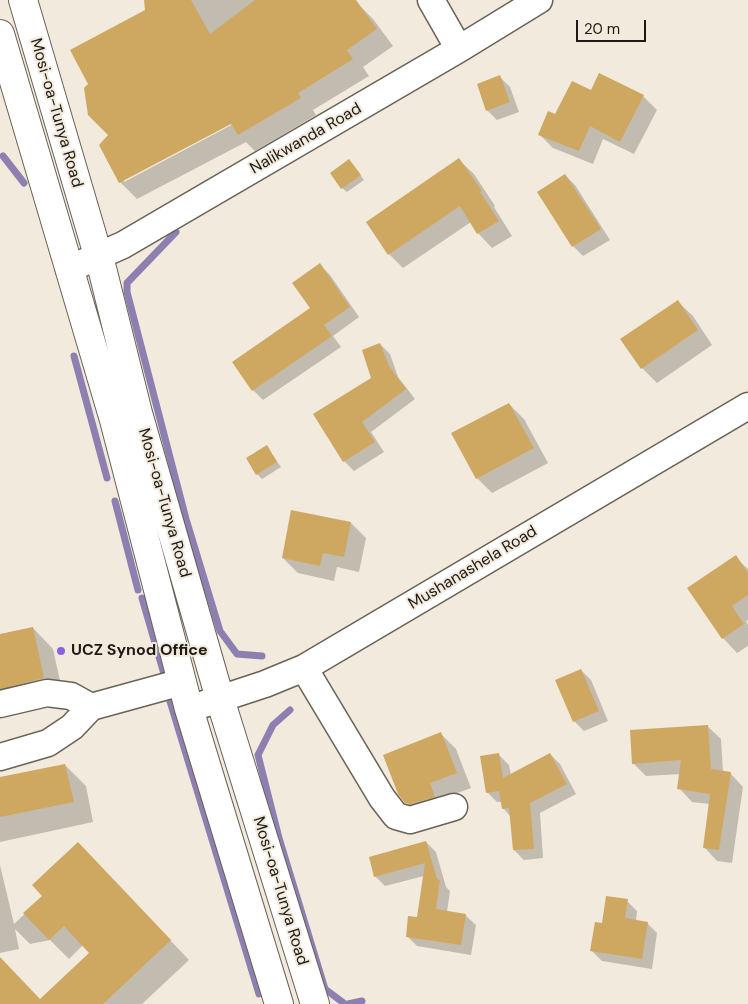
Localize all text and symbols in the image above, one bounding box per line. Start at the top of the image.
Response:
scale bar [578,10,648,42]
text: 20 m [584,19,620,39]
street label: Mosi-oa-Tunya Road [25,36,87,190]
street label: Nalikwanda Road [247,99,365,179]
street label: Mosi-oa-Tunya Road [133,426,195,580]
street label: Mushanashela Road [405,522,541,614]
place label: UCZ Synod Office [71,641,208,661]
marker: UCZ Synod Office [55,645,67,657]
street label: Mosi-oa-Tunya Road [248,814,312,968]

